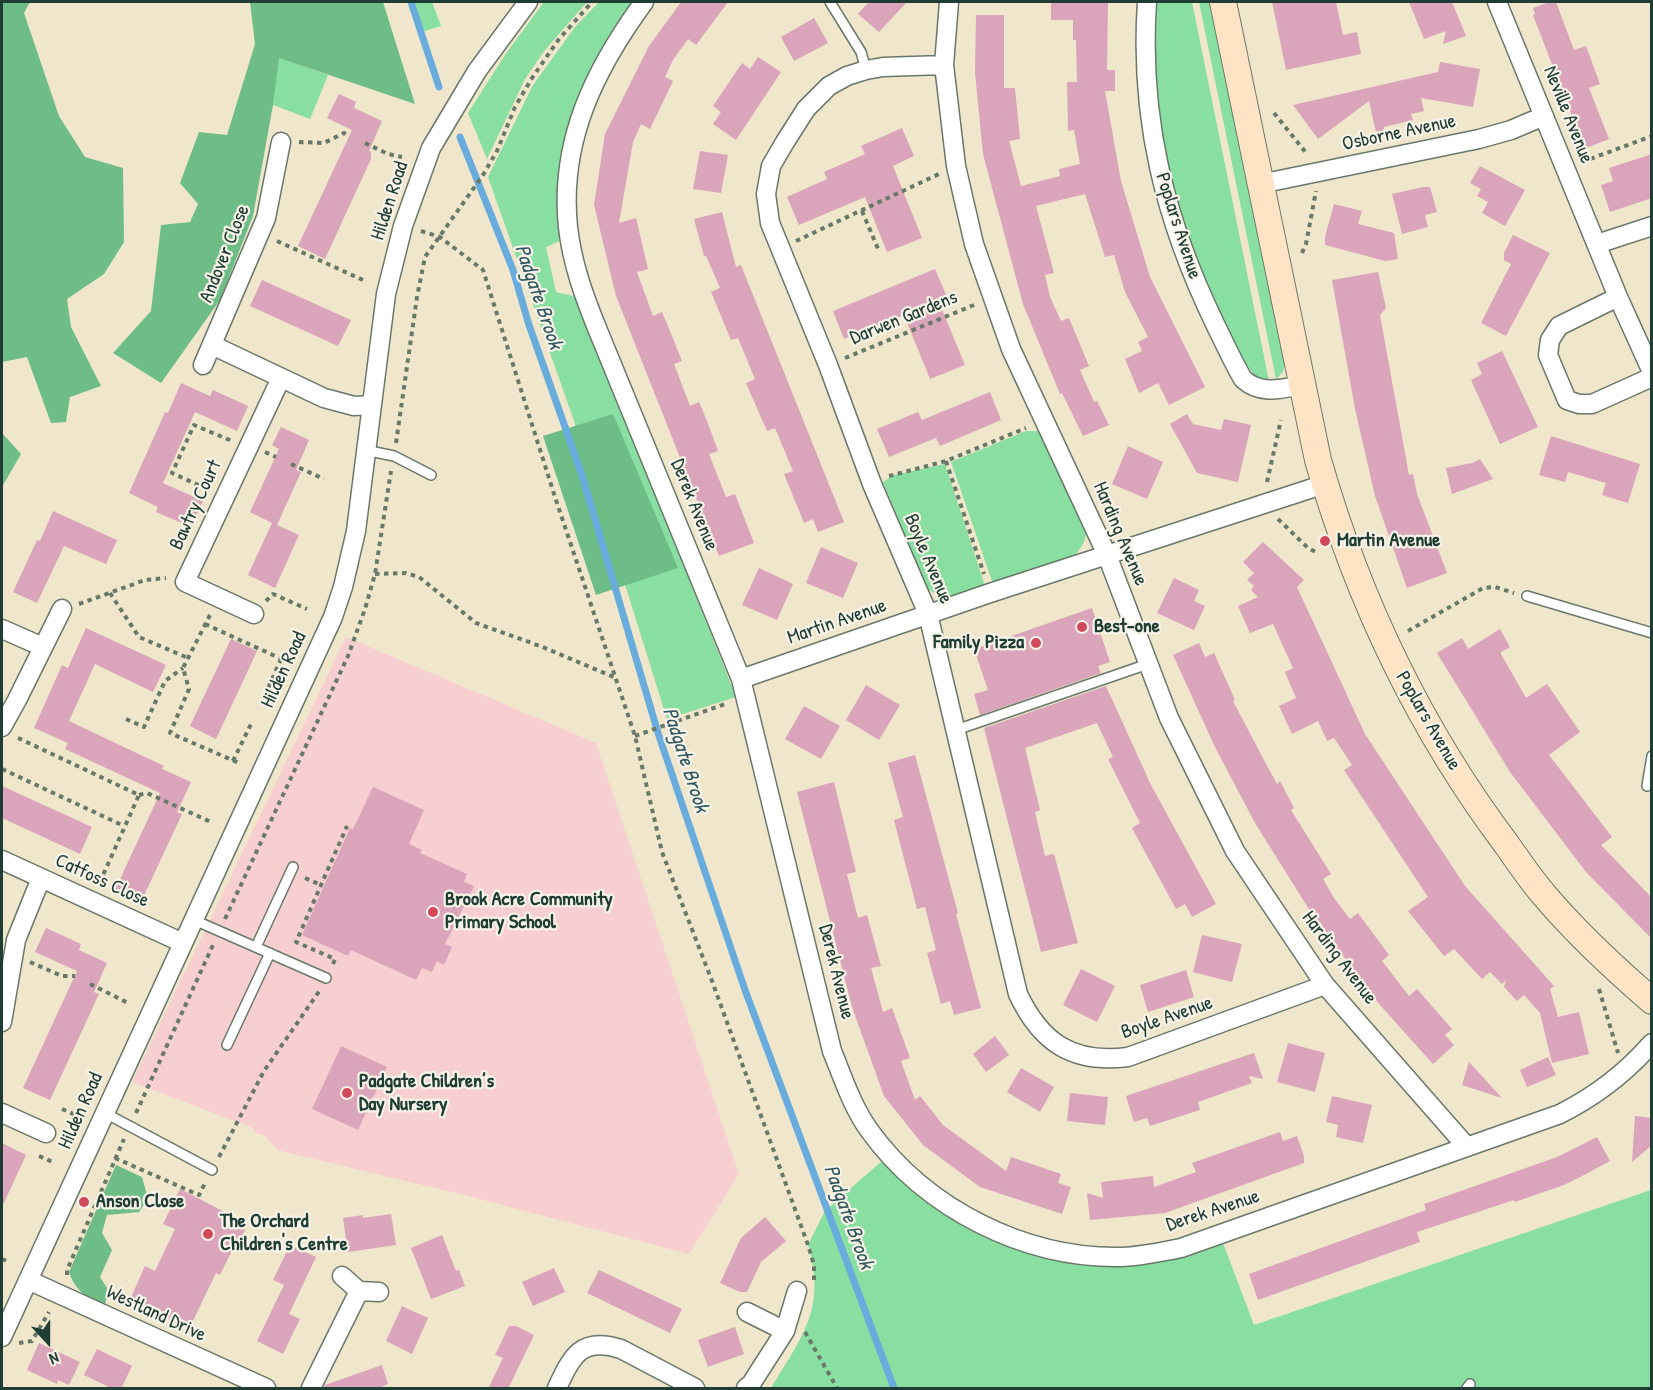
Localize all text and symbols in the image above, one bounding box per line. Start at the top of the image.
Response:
street label: Neville Avenue [1538,63,1598,167]
street label: Osborne Avenue [1340,109,1458,157]
street label: Hilden Road [366,159,414,243]
street label: Poplars Avenue [1150,170,1206,282]
street label: Andover Close [195,202,255,306]
water label: Padgate Brook [508,241,568,353]
street label: Darwen Gardens [847,286,961,350]
street label: Bawtry Court [165,456,227,554]
street label: Derek Avenue [665,456,723,554]
street label: Harding Avenue [1087,478,1153,590]
street label: Boyle Avenue [898,510,958,608]
place label: Martin Avenue [1337,529,1440,553]
marker: Martin Avenue [1318,534,1332,548]
street label: Martin Avenue [784,594,890,650]
place label: Best-one [1094,615,1160,639]
marker: Best-one [1075,620,1089,634]
street label: Hilden Road [256,628,312,712]
place label: Family Pizza [933,631,1024,655]
marker: Family Pizza [1029,636,1043,650]
street label: Poplars Avenue [1390,667,1466,775]
water label: Padgate Brook [656,704,714,816]
street label: Catfoss Close [51,849,153,913]
place label: Brook Acre Community Primary School [445,888,613,935]
marker: Brook Acre Community Primary School [426,905,440,919]
street label: Harding Avenue [1296,907,1382,1009]
street label: Derek Avenue [813,922,859,1022]
street label: Boyle Avenue [1118,991,1216,1045]
street label: Hilden Road [53,1069,109,1153]
place label: Padgate Children’s Day Nursery [359,1070,494,1117]
marker: Padgate Children’s Day Nursery [340,1086,354,1100]
water label: Padgate Brook [818,1162,878,1272]
street label: Derek Avenue [1163,1185,1263,1237]
place label: Anson Close [96,1190,184,1214]
marker: Anson Close [77,1195,91,1209]
place label: The Orchard Children's Centre [220,1210,348,1257]
marker: The Orchard Children's Centre [201,1227,215,1241]
street label: Westland Drive [102,1280,210,1348]
north arrow [18,1312,78,1372]
text: N [47,1347,62,1371]

